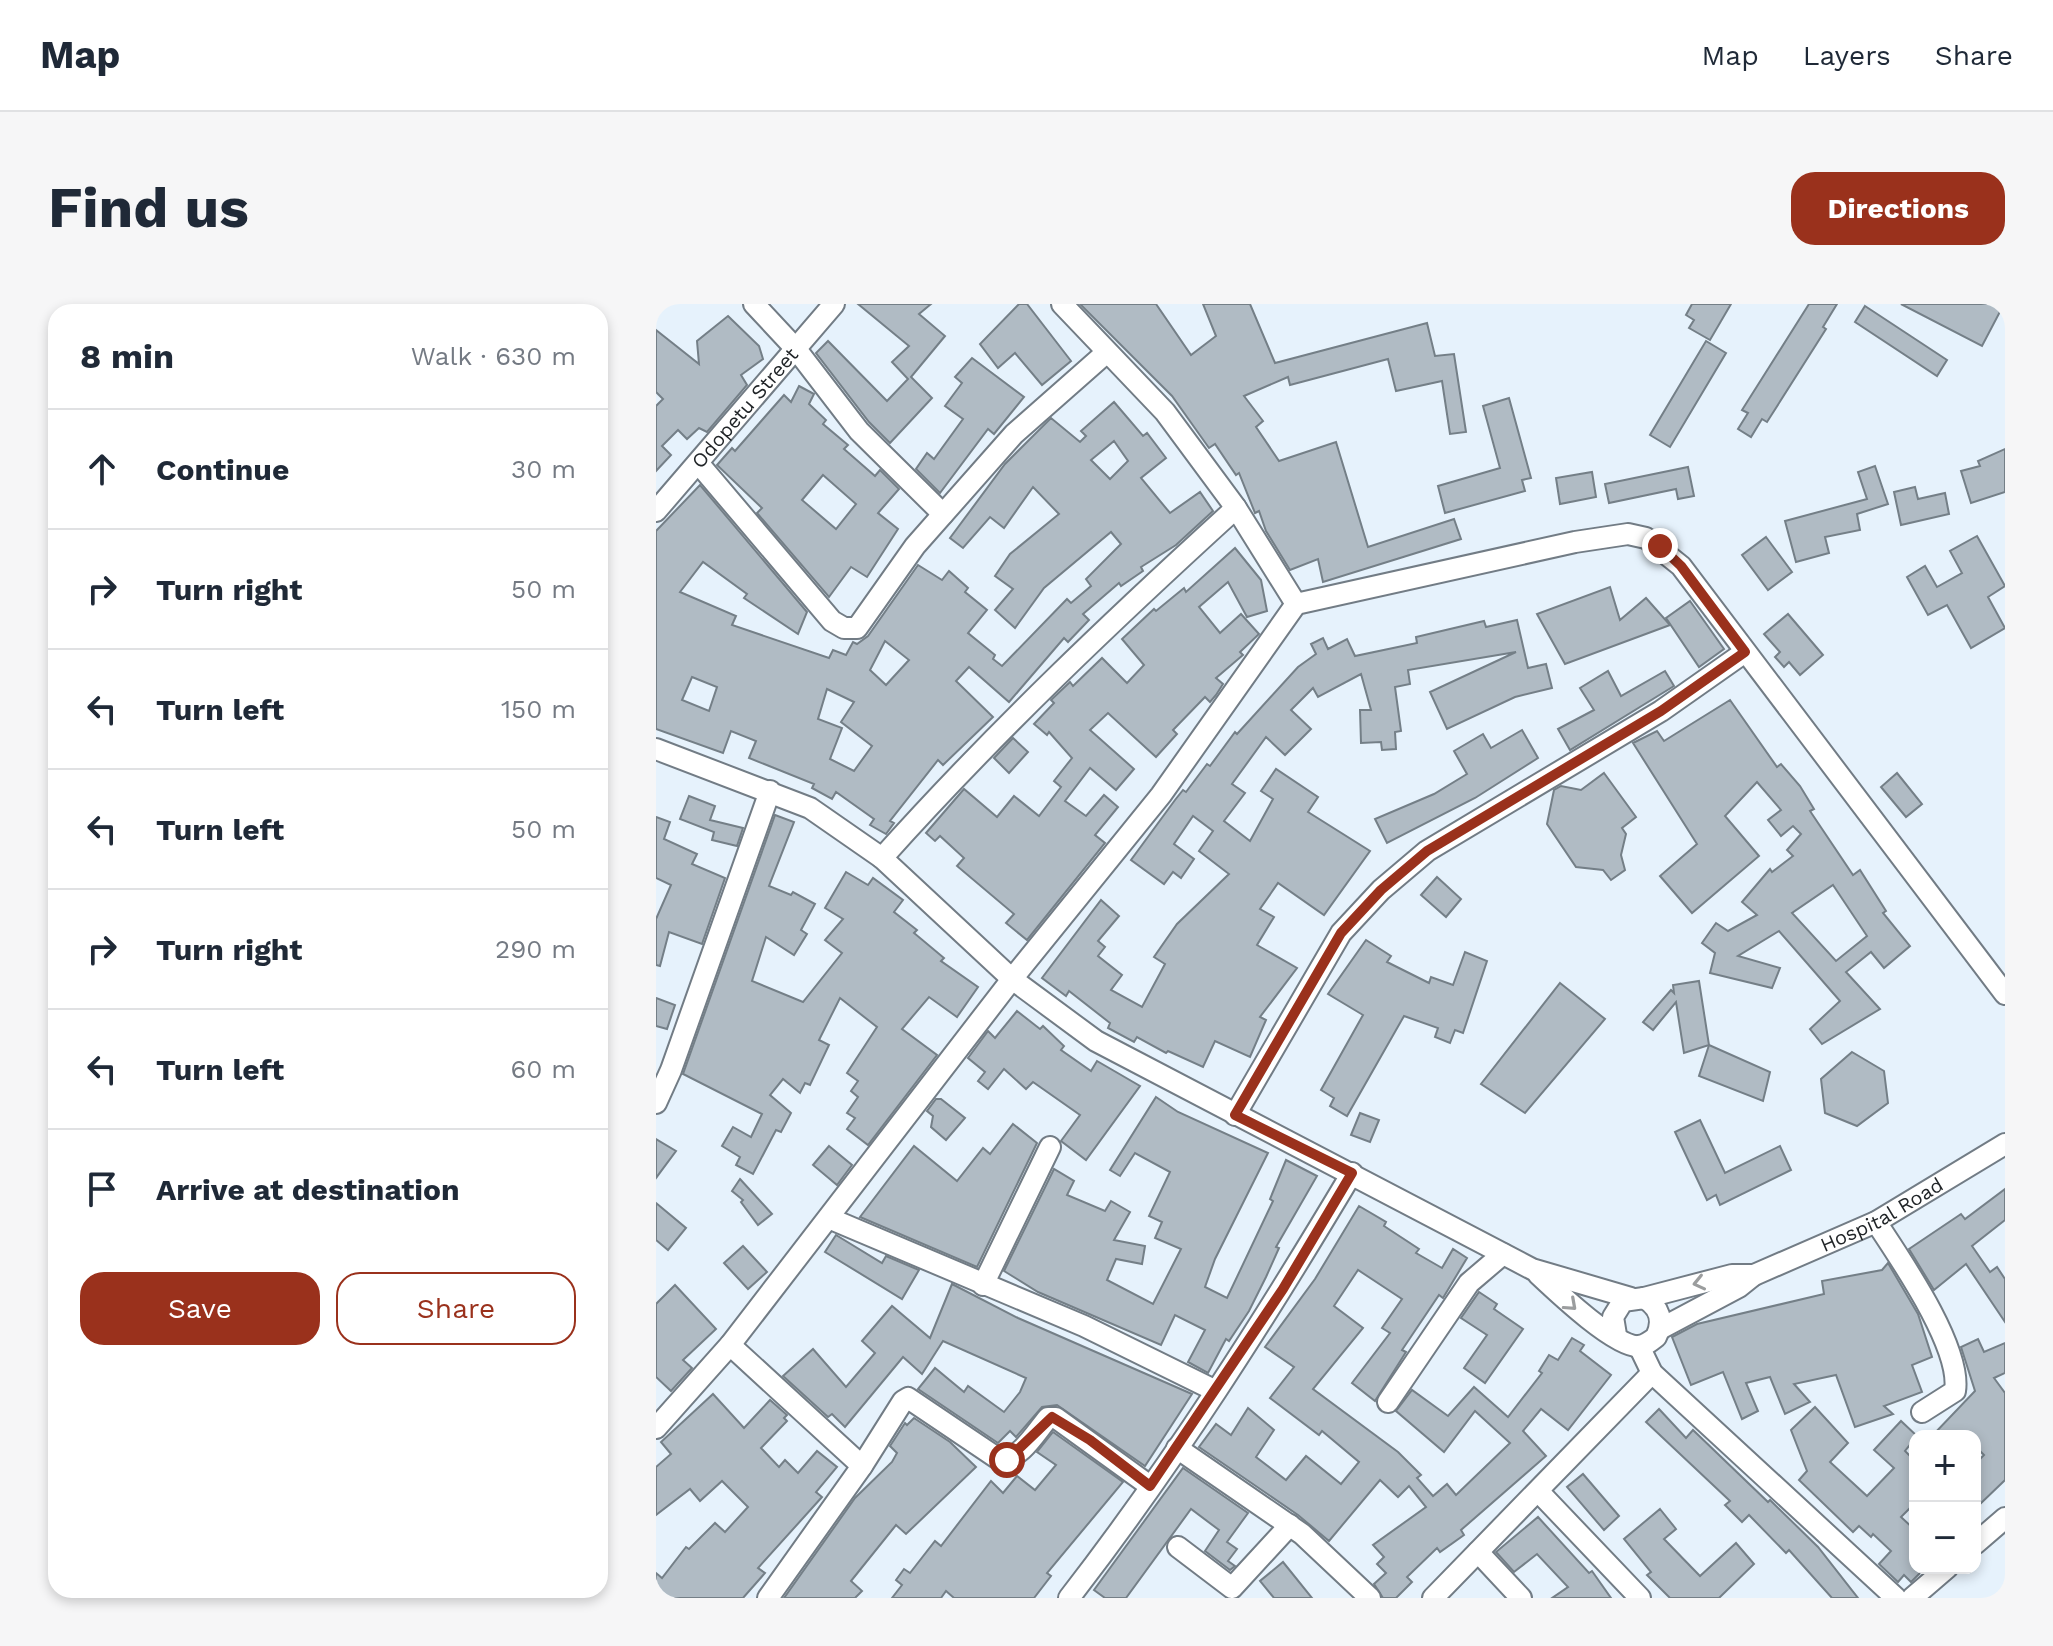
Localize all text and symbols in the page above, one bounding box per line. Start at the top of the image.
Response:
text: Map [40,33,120,77]
text: Map [1702,39,1759,72]
text: Layers [1803,39,1891,72]
text: Share [1935,39,2013,72]
button: Directions [1791,172,2005,245]
text: Find us [48,175,249,241]
text: 8 min [80,336,174,376]
text: Walk · 630 m [411,341,576,371]
street label: Odopetu Street [686,342,803,473]
icon: ahead [80,447,124,491]
text: Continue [156,452,289,487]
text: 30 m [511,454,576,484]
route end [1642,528,1678,564]
icon: right [80,567,124,611]
text: Turn right [156,572,302,607]
text: 50 m [511,574,576,604]
icon: left [80,687,124,731]
text: Turn left [156,692,284,727]
text: 150 m [501,694,576,724]
icon: left [80,807,124,851]
text: Turn left [156,812,284,847]
text: 50 m [511,814,576,844]
icon: right [80,927,124,971]
text: Turn right [156,932,302,967]
text: 290 m [495,934,576,964]
icon: left [80,1047,124,1091]
text: Turn left [156,1052,284,1087]
text: 60 m [510,1054,576,1084]
icon: arrive [80,1167,124,1211]
text: Arrive at destination [156,1172,460,1207]
street label: Hospital Road [1817,1172,1947,1257]
button: Save [80,1272,320,1345]
button: Share [336,1272,576,1345]
one-way arrow [1692,1274,1706,1291]
one-way arrow [1562,1295,1577,1310]
map controls [1909,1430,1981,1574]
button: + [1909,1430,1981,1502]
route start [989,1442,1025,1478]
button: − [1909,1502,1981,1574]

